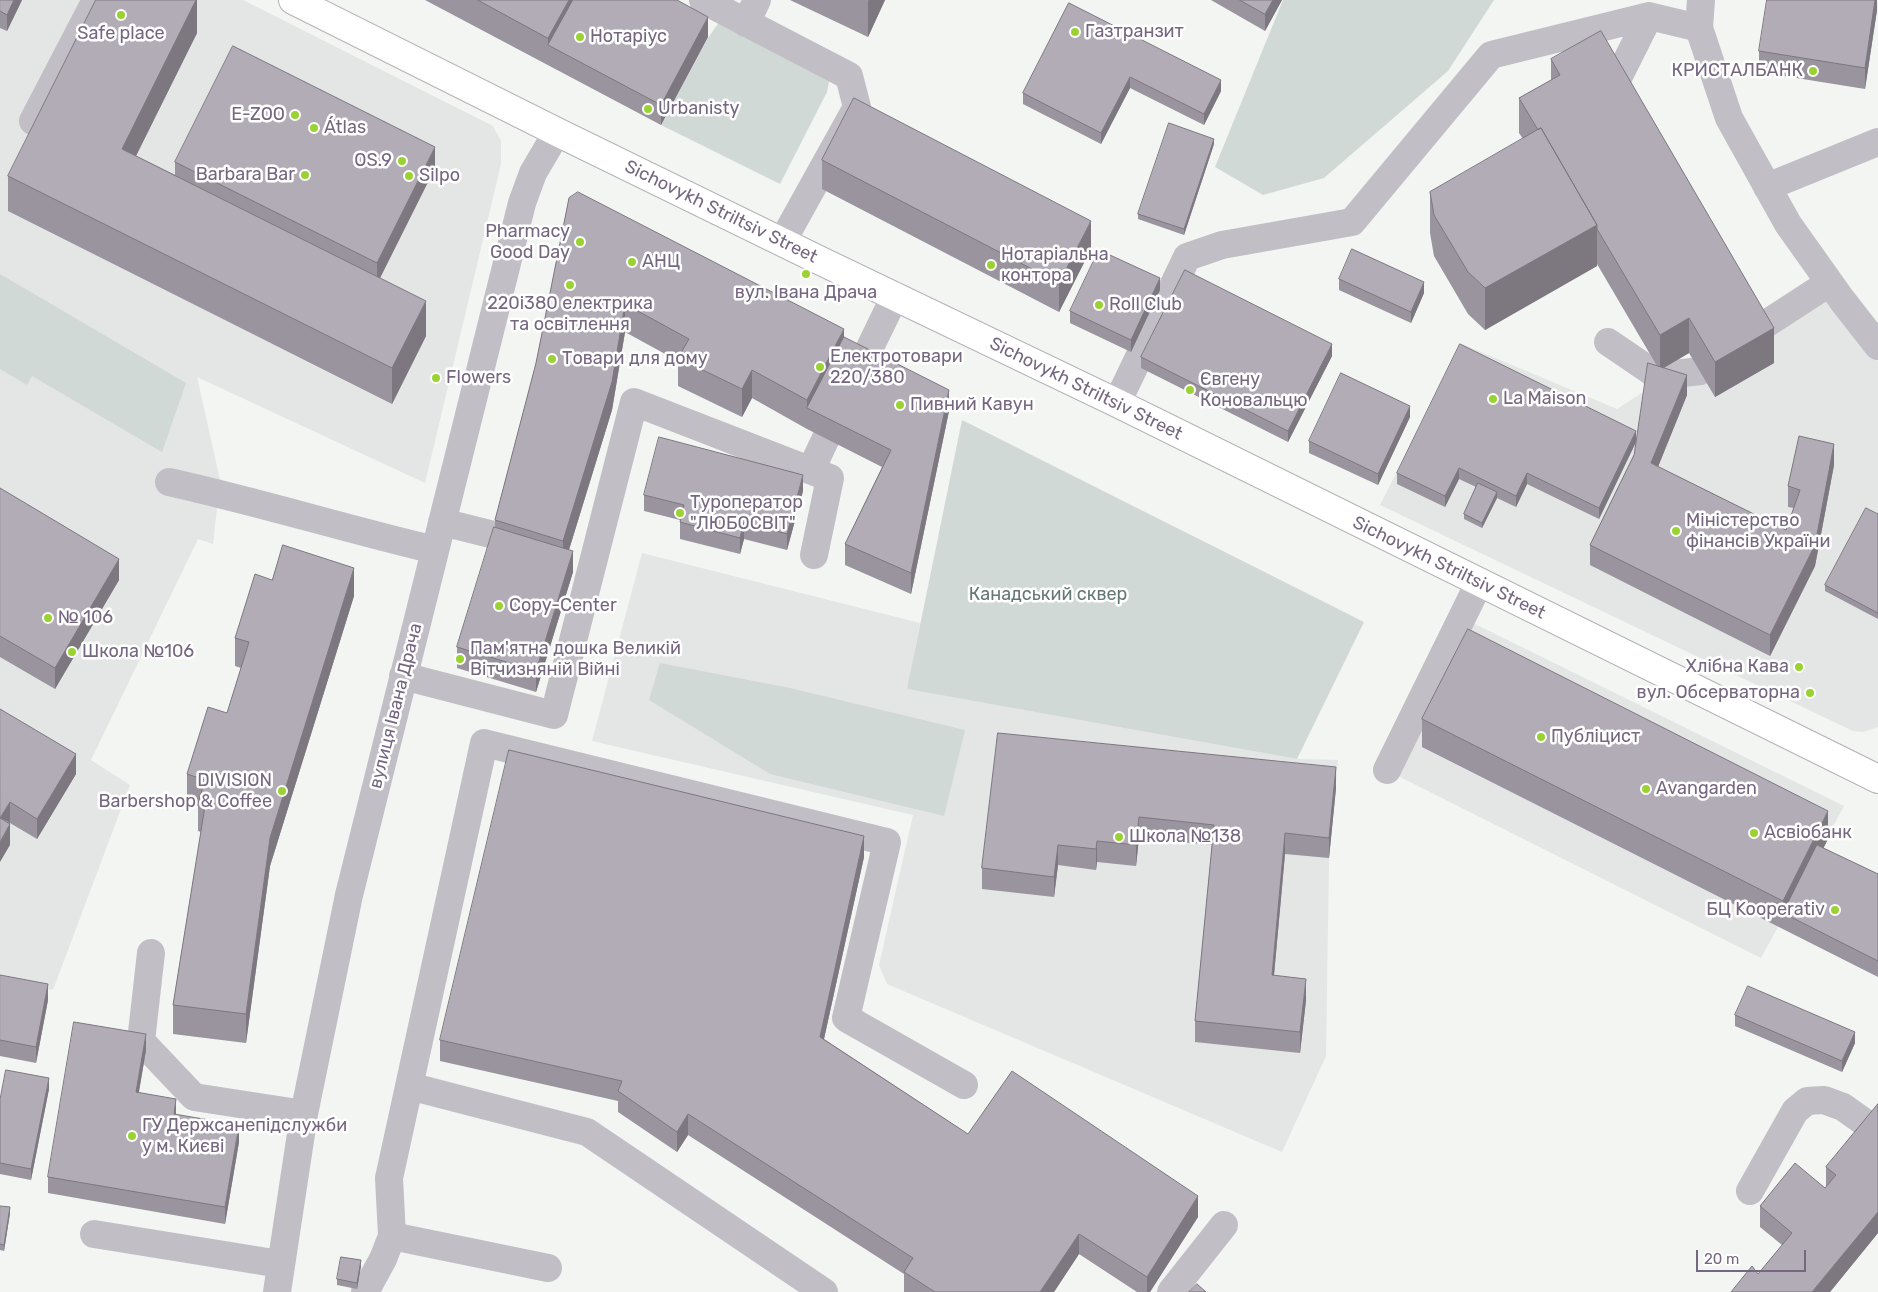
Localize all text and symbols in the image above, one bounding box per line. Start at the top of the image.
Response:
marker: Safe place [115,9,127,21]
place label: Газтранзит [1085,21,1184,43]
place label: Safe place [77,23,165,45]
place label: Нотаріус [590,26,667,48]
marker: Газтранзит [1069,26,1081,38]
marker: Нотаріус [574,31,586,43]
place label: КРИСТАЛБАНК [1671,60,1803,82]
marker: КРИСТАЛБАНК [1807,65,1819,77]
place label: Urbanisty [658,98,740,120]
marker: Urbanisty [642,103,654,115]
place label: E-ZOO [231,104,285,126]
marker: E-ZOO [289,109,301,121]
place label: Átlas [324,117,366,139]
marker: Átlas [308,122,320,134]
place label: OS.9 [354,150,392,172]
marker: OS.9 [396,155,408,167]
street label: Sichovykh Striltsiv Street [621,156,821,268]
place label: Barbara Bar [196,164,295,186]
place label: Silpo [419,165,460,187]
marker: Barbara Bar [299,169,311,181]
marker: Silpo [403,170,415,182]
place label: Pharmacy Good Day [485,221,570,264]
marker: Pharmacy Good Day [574,236,586,248]
place label: Нотаріальна контора [1001,244,1109,286]
place label: АНЦ [642,251,680,273]
marker: АНЦ [626,256,638,268]
marker: Нотаріальна контора [985,259,997,271]
marker: вул. Івана Драча [800,268,812,280]
marker: 220і380 електрика та освітлення [564,279,576,291]
place label: вул. Івана Драча [735,282,877,304]
place label: 220і380 електрика та освітлення [487,293,653,336]
place label: Roll Club [1109,294,1182,316]
marker: Roll Club [1093,299,1105,311]
street label: Sichovykh Striltsiv Street [986,333,1186,445]
place label: Електротовари 220/380 [830,346,963,388]
place label: Товари для дому [562,348,708,370]
marker: Товари для дому [546,353,558,365]
marker: Електротовари 220/380 [814,361,826,373]
place label: Flowers [446,367,511,389]
place label: Євгену Коновальцю [1200,369,1308,412]
marker: Flowers [430,372,442,384]
marker: Євгену Коновальцю [1184,384,1196,396]
place label: La Maison [1503,388,1586,410]
marker: La Maison [1487,393,1499,405]
place label: Пивний Кавун [910,394,1034,416]
marker: Пивний Кавун [894,399,906,411]
place label: Туроператор "ЛЮБОСВІТ" [690,492,803,534]
marker: Туроператор "ЛЮБОСВІТ" [674,507,686,519]
place label: Міністерство фінансів України [1686,510,1830,552]
street label: Sichovykh Striltsiv Street [1349,512,1549,624]
marker: Міністерство фінансів України [1670,525,1682,537]
park label: Канадський сквер [969,584,1127,606]
place label: Copy-Center [509,595,617,617]
marker: Copy-Center [493,600,505,612]
place label: № 106 [58,607,113,629]
marker: № 106 [42,612,54,624]
street label: вулиця Івана Драча [365,621,427,791]
place label: Пам'ятна дошка Великій Вітчизняній Війні [470,638,681,681]
place label: Школа №106 [82,641,194,663]
marker: Школа №106 [66,646,78,658]
marker: Пам'ятна дошка Великій Вітчизняній Війні [454,653,466,665]
place label: Хлібна Кава [1686,656,1789,678]
marker: Хлібна Кава [1793,661,1805,673]
place label: вул. Обсерваторна [1637,682,1800,704]
marker: вул. Обсерваторна [1804,687,1816,699]
place label: Публіцист [1551,726,1640,748]
marker: Публіцист [1535,731,1547,743]
place label: DIVISION Barbershop & Coffee [98,770,272,812]
place label: Avangarden [1656,778,1757,800]
marker: Avangarden [1640,783,1652,795]
marker: DIVISION Barbershop & Coffee [276,785,288,797]
place label: Асвіобанк [1764,822,1852,844]
place label: Школа №138 [1129,826,1241,848]
marker: Асвіобанк [1748,827,1760,839]
marker: Школа №138 [1113,831,1125,843]
place label: БЦ Kooperativ [1706,899,1825,921]
marker: БЦ Kooperativ [1829,904,1841,916]
place label: ГУ Держсанепідслужби у м. Києві [142,1115,347,1158]
marker: ГУ Держсанепідслужби у м. Києві [126,1130,138,1142]
scale bar [1698,1240,1808,1272]
text: 20 m [1704,1250,1739,1268]

